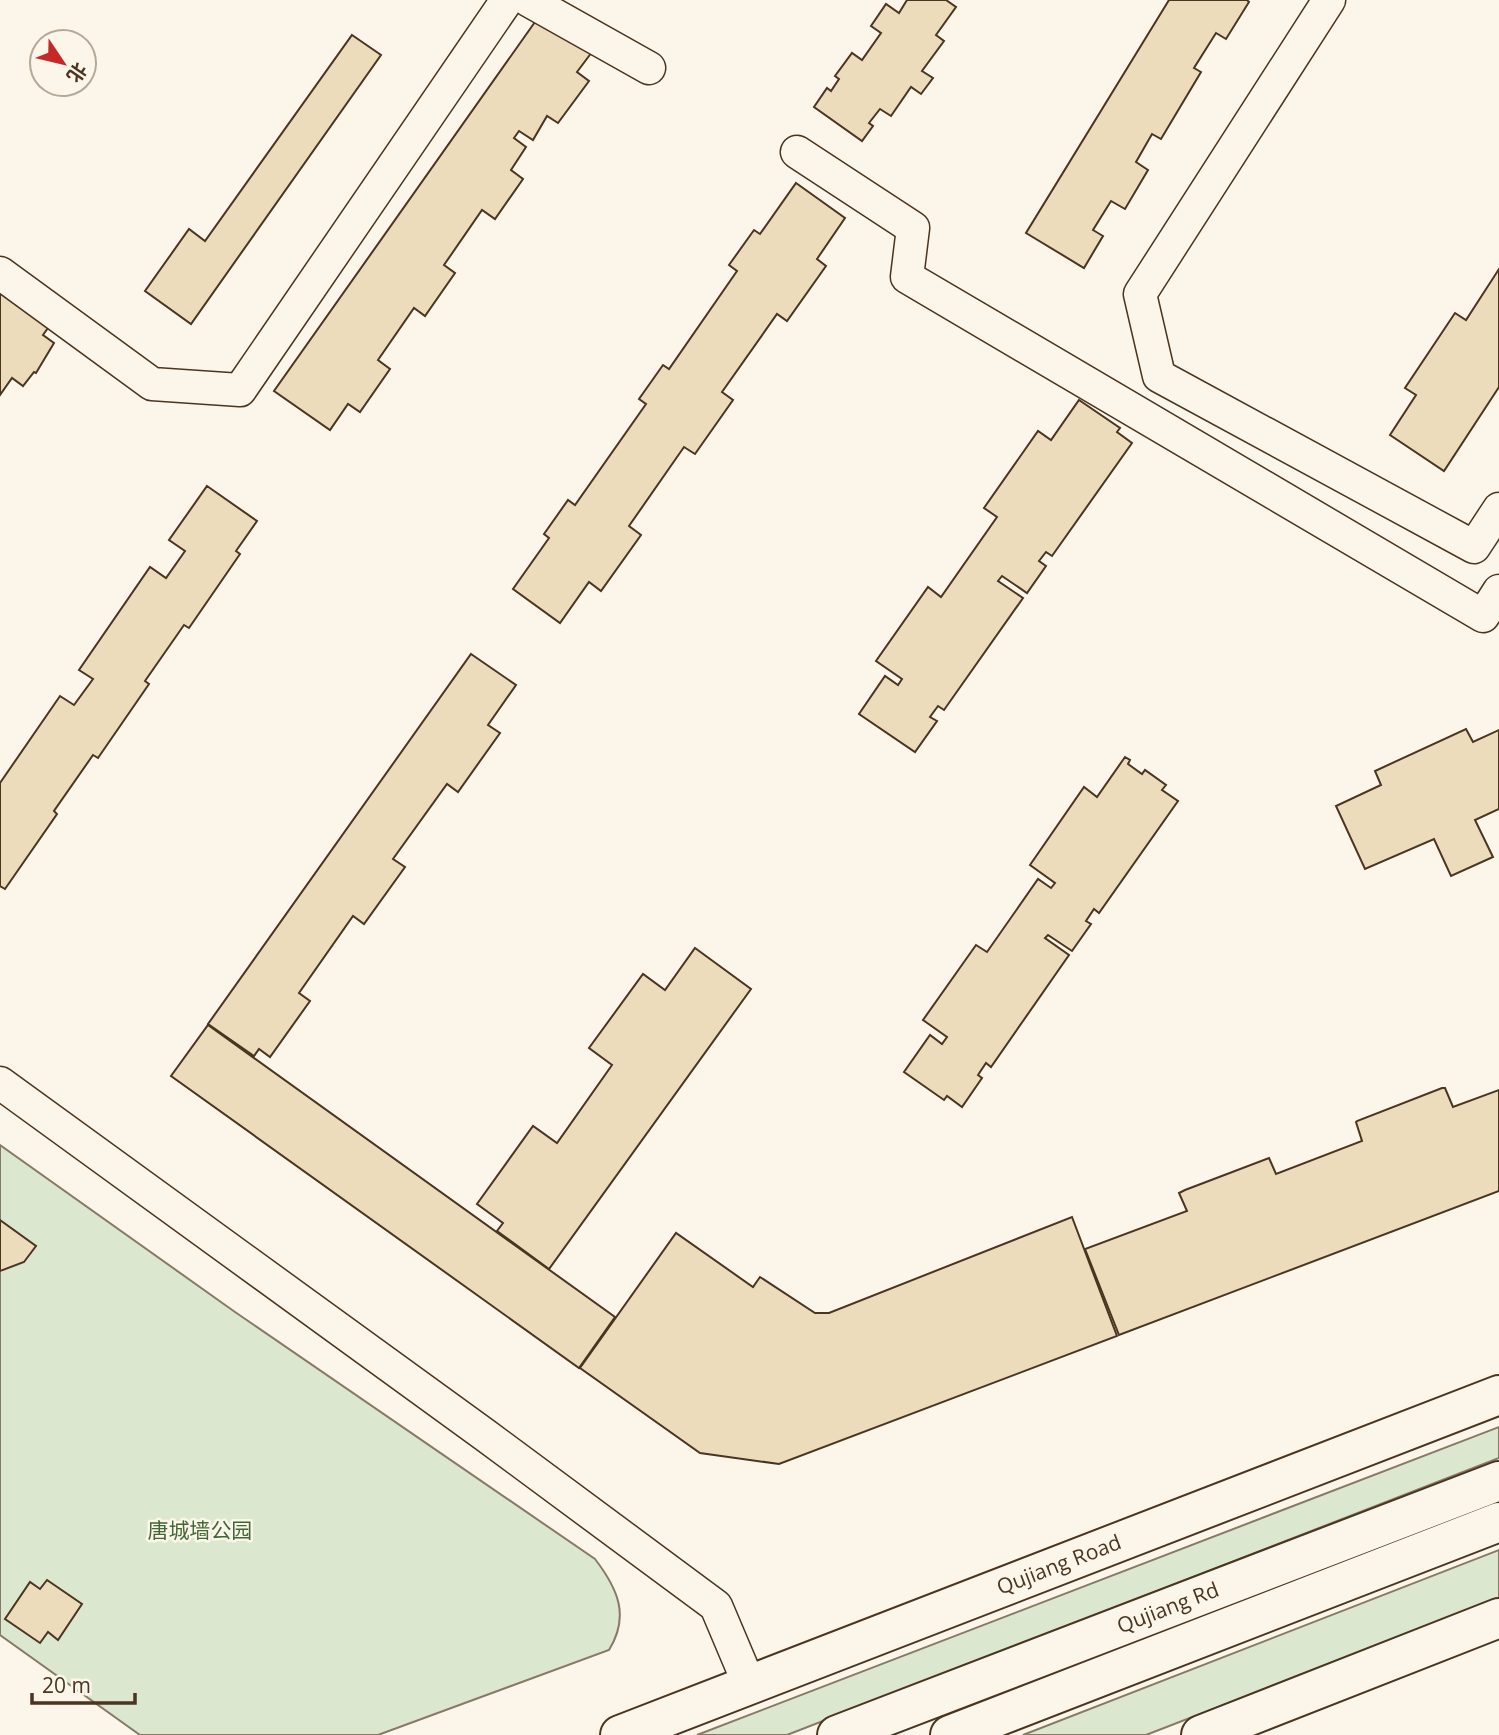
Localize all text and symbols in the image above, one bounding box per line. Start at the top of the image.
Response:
north arrow [28,28,98,98]
text: 北 [61,58,93,88]
park label: 唐城墙公园 [148,1516,253,1544]
street label: Qujiang Road [992,1527,1125,1601]
street label: Qujiang Rd [1113,1575,1223,1639]
scale bar [32,1662,135,1706]
text: 20 m [42,1671,91,1699]

